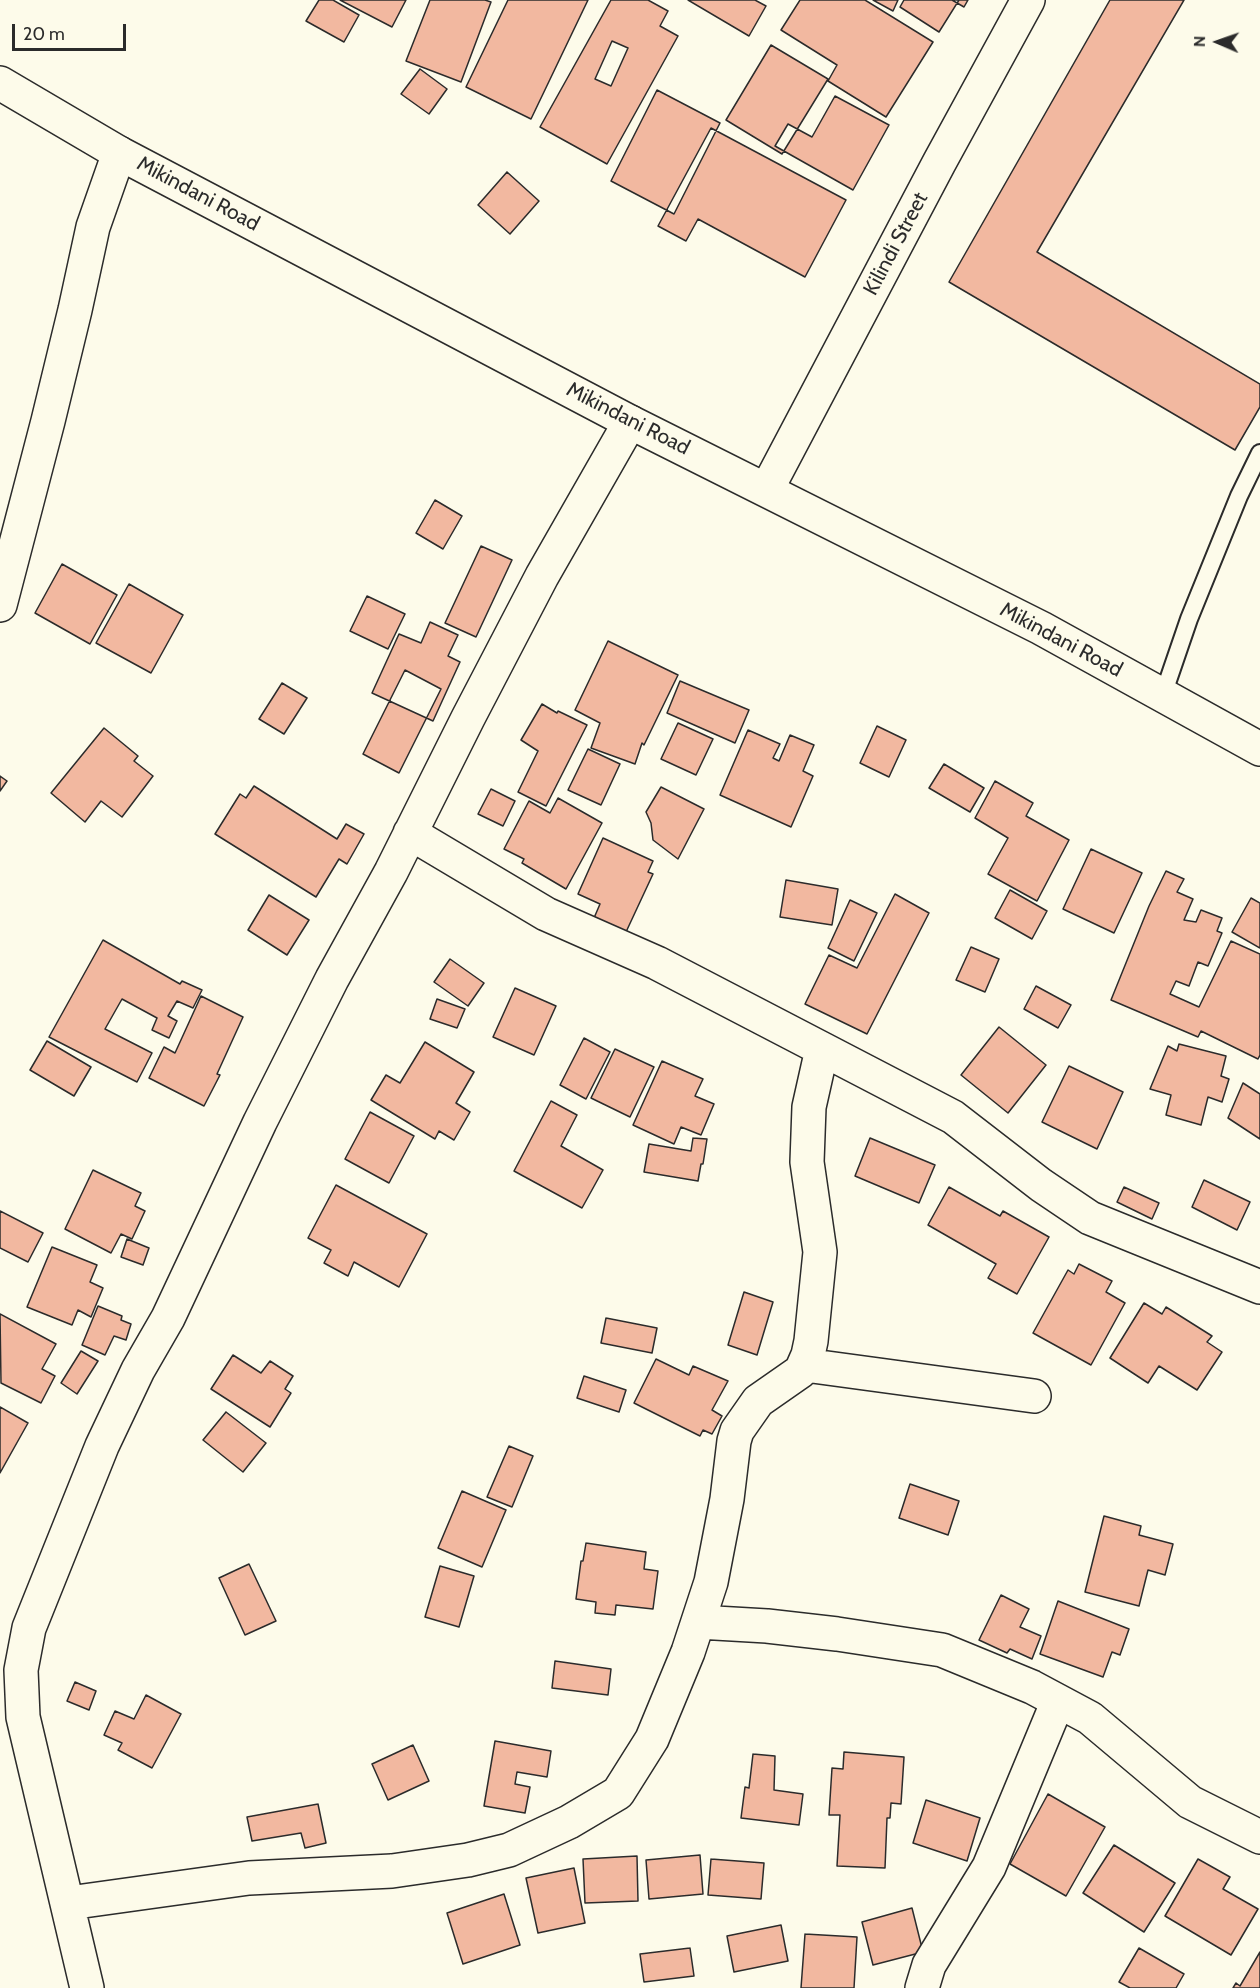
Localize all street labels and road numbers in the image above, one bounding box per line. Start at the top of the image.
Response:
street label: Mikindani Road [132,151,264,237]
street label: Kilindi Street [858,188,934,300]
street label: Mikindani Road [562,377,694,461]
street label: Mikindani Road [995,597,1127,683]

